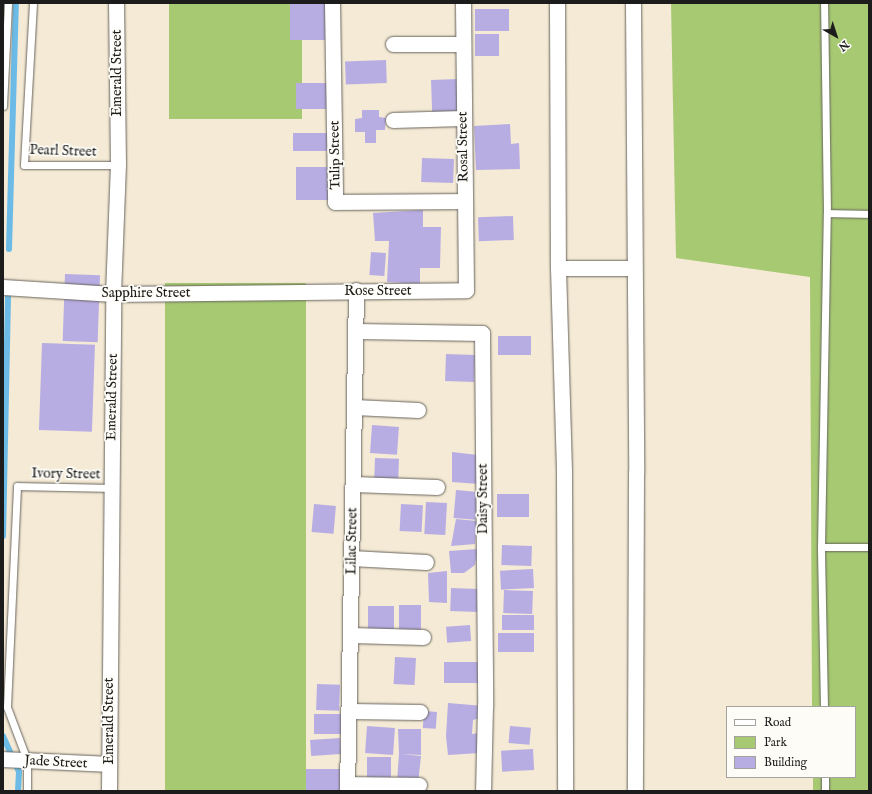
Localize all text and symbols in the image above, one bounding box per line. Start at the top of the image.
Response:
north arrow [816,16,856,56]
street label: Emerald Street [109,29,125,117]
text: N [835,37,852,54]
street label: Rosal Street [454,111,472,183]
street label: Tulip Street [326,120,344,190]
street label: Pearl Street [29,141,97,161]
street label: Rose Street [344,283,412,299]
street label: Sapphire Street [102,285,190,301]
street label: Emerald Street [103,353,121,441]
street label: Daisy Street [475,464,491,534]
street label: Ivory Street [31,465,101,483]
street label: Lilac Street [343,507,361,575]
street label: Emerald Street [101,677,117,765]
legend [726,706,856,778]
text: Road [764,715,791,730]
text: Park [764,735,787,750]
street label: Jade Street [24,752,88,772]
text: Building [764,755,807,770]

